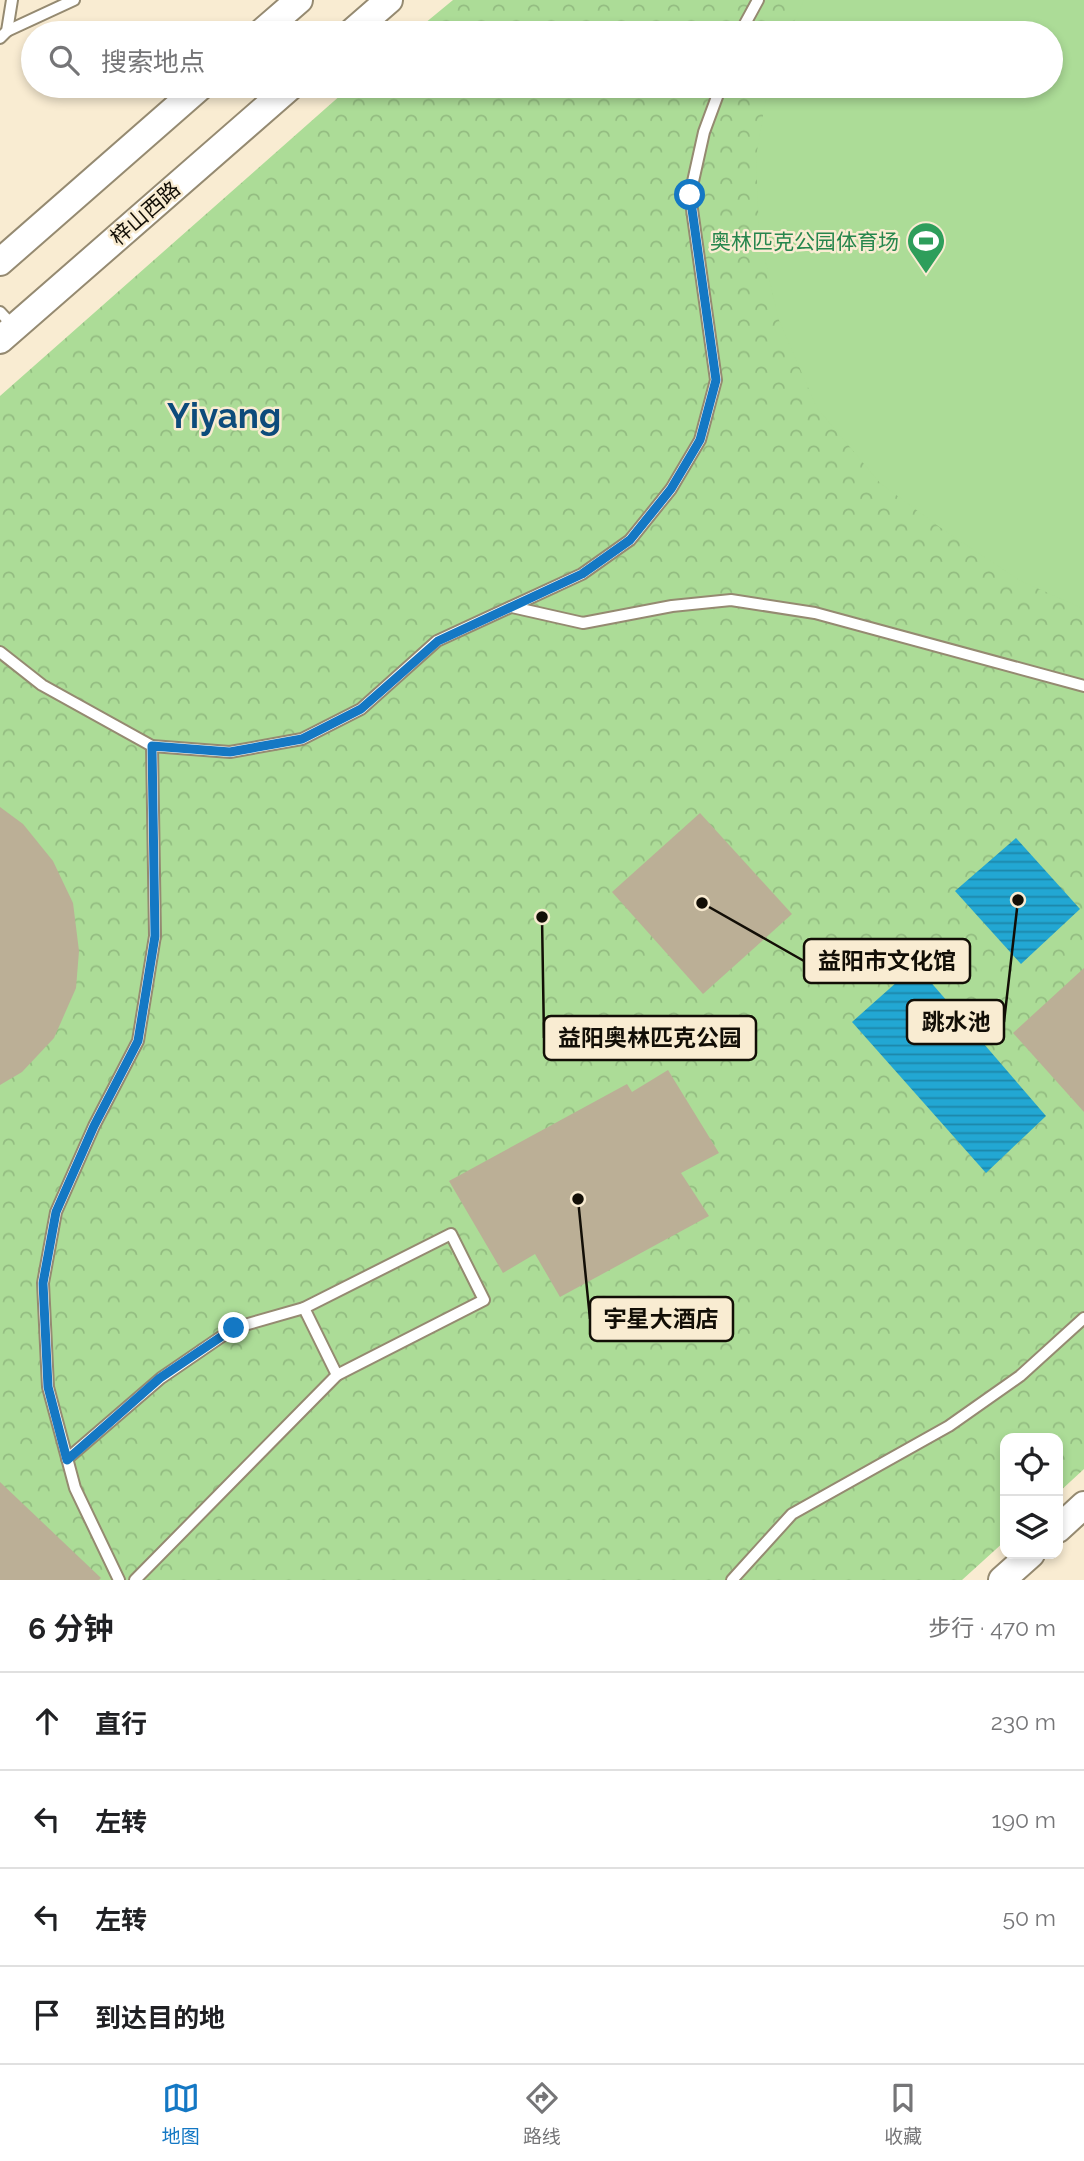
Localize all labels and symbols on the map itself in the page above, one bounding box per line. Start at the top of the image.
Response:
street label: 梓山西路 [105,176,185,250]
route start [674,179,705,210]
sports icon: 奥林匹克公园体育场 [905,220,947,275]
place label: 奥林匹克公园体育场 [710,229,899,254]
district label: Yiyang [167,395,281,436]
callout: 益阳市文化馆 [804,939,970,983]
text: 益阳市文化馆 [818,947,956,974]
callout: 跳水池 [907,1000,1004,1044]
text: 跳水池 [922,1008,991,1035]
callout: 益阳奥林匹克公园 [544,1016,756,1060]
text: 益阳奥林匹克公园 [558,1024,742,1051]
callout: 宇星大酒店 [590,1297,733,1341]
text: 宇星大酒店 [604,1305,719,1332]
route end [218,1312,249,1343]

